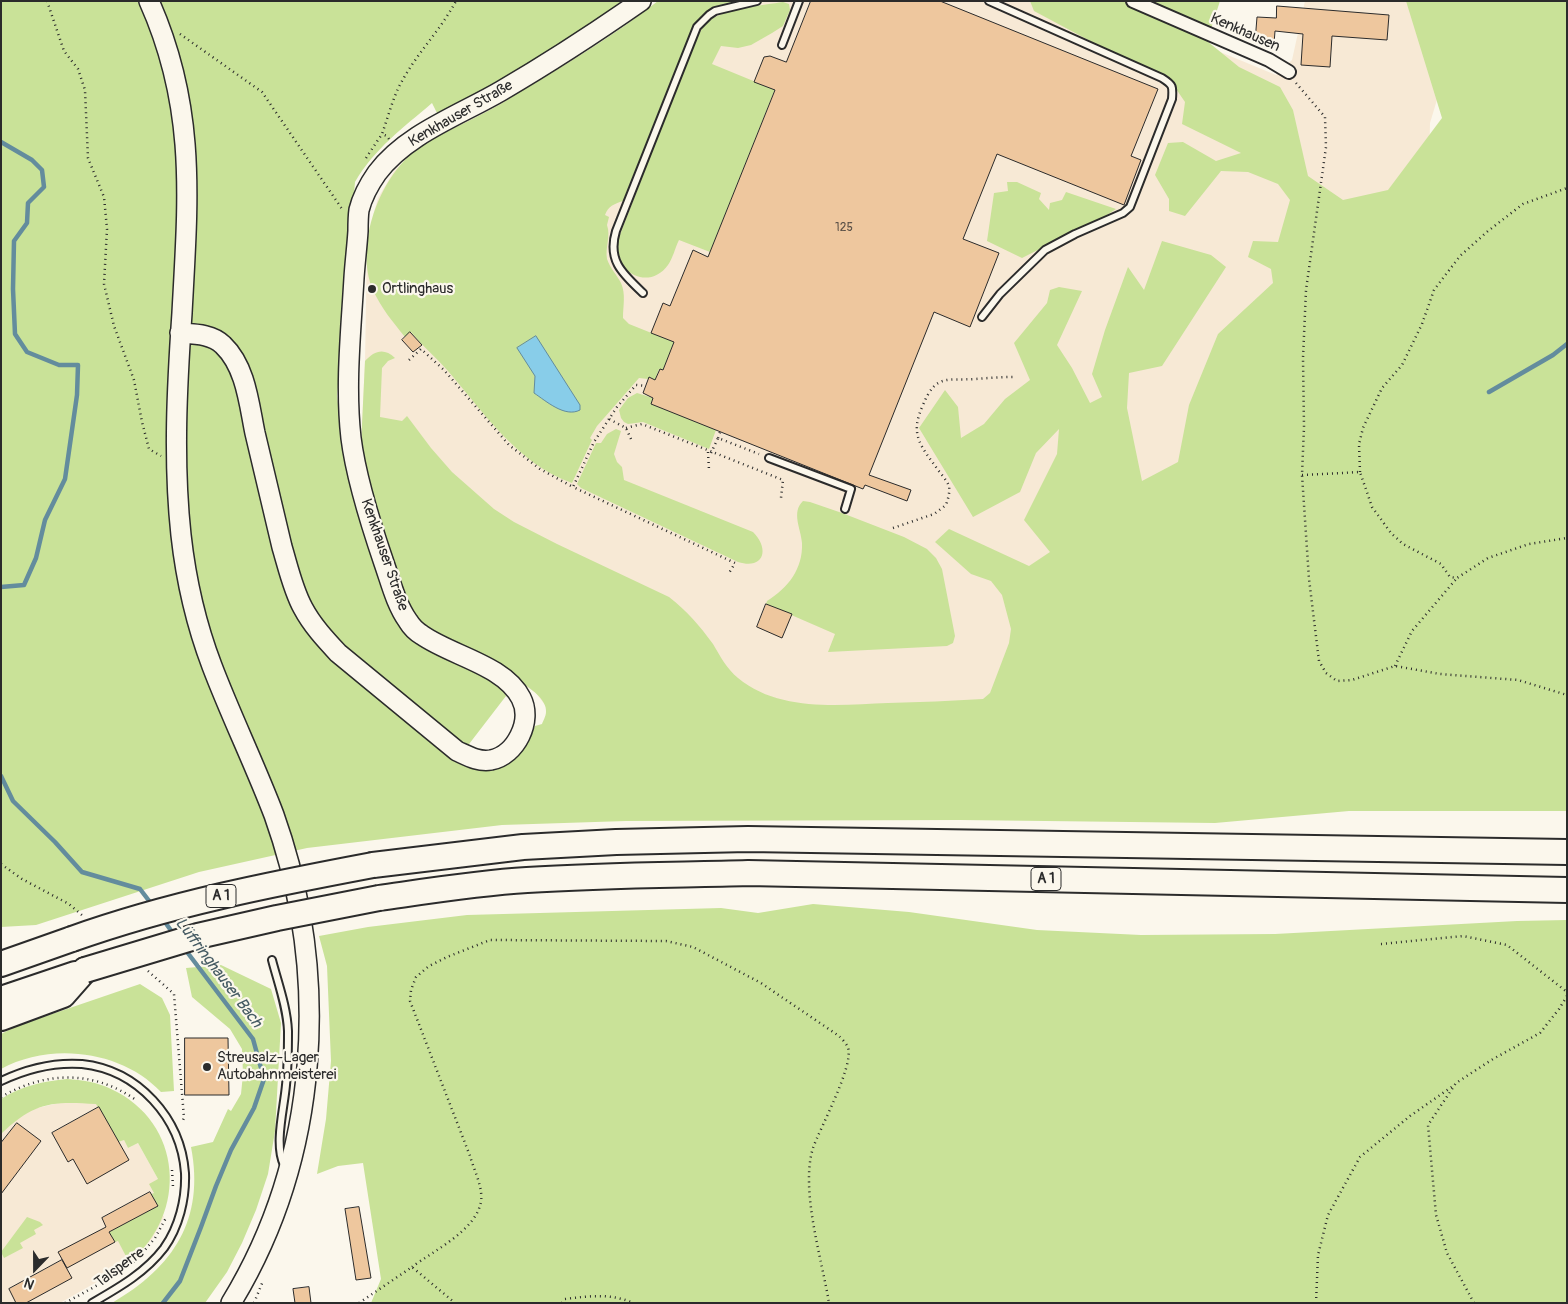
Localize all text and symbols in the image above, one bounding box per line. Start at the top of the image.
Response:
street label: Kenkhausen [1207,10,1283,56]
street label: Kenkhauser Straße [406,77,516,151]
house number: 125 [835,221,853,235]
place label: Ortlinghaus [382,280,453,298]
marker: Ortlinghaus [366,283,378,295]
street label: Kenkhauser Straße [356,497,412,613]
road number: A 1 [1031,868,1061,891]
road number: A 1 [206,884,236,908]
water label: Lüffringhauser Bach [170,914,266,1032]
place label: Streusalz-Lager Autobahnmeisterei [217,1049,336,1084]
marker: Streusalz-Lager Autobahnmeisterei [201,1061,213,1073]
north arrow [10,1244,60,1294]
street label: Talsperre [92,1244,148,1292]
text: N [22,1274,37,1293]

